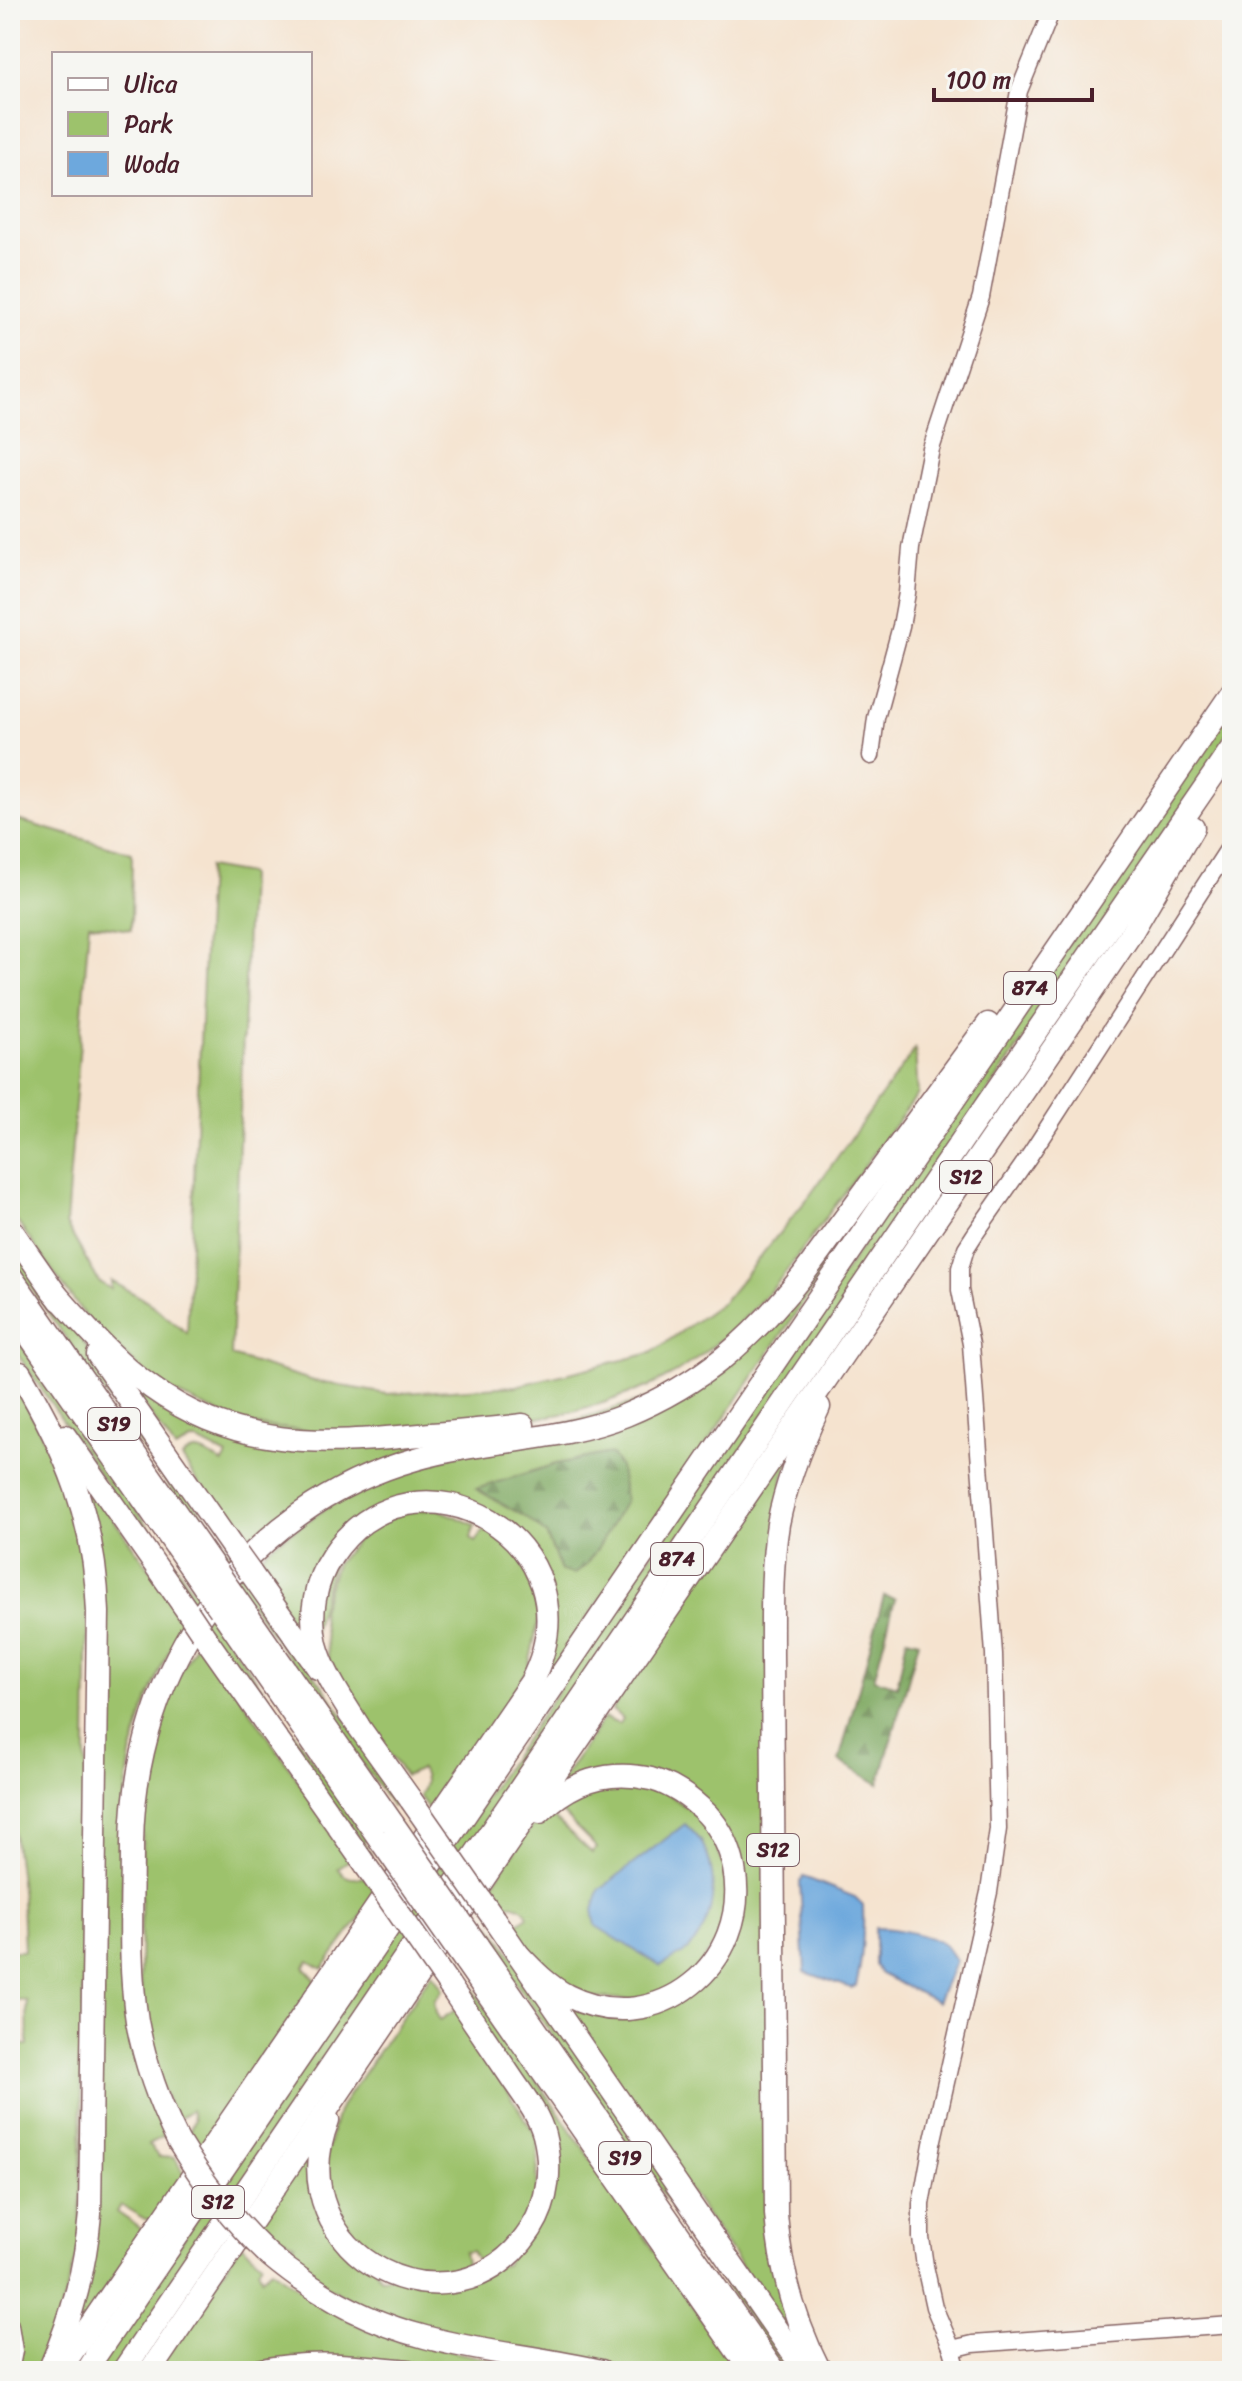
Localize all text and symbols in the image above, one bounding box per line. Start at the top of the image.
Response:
legend [52,52,312,196]
scale bar [934,52,1092,102]
text: 100 m [946,59,1011,101]
text: Ulica [124,63,178,105]
text: Park [124,103,173,145]
text: Woda [124,143,180,185]
road number: 874 [1004,972,1056,1004]
road number: S12 [940,1161,992,1193]
road number: S19 [88,1408,140,1440]
road number: 874 [651,1543,703,1575]
road number: S12 [747,1834,799,1866]
road number: S19 [599,2142,651,2174]
road number: S12 [192,2186,244,2218]

